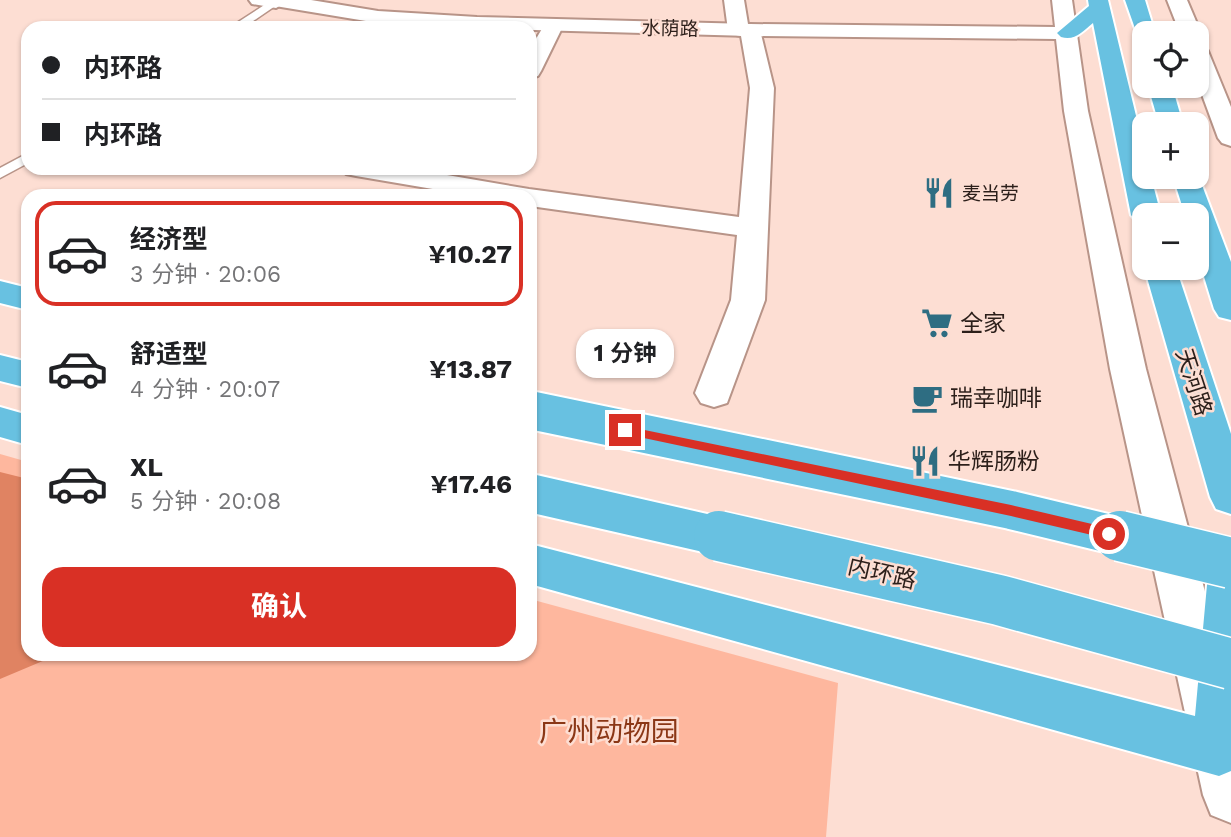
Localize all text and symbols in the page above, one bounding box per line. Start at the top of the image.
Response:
street label: 水荫路 [641,17,699,40]
map controls [1132,21,1209,280]
button: locate [1132,21,1209,98]
text: 内环路 [84,53,162,83]
button: + [1132,112,1209,189]
text: 内环路 [84,120,162,150]
restaurant icon: 麦当劳 [922,176,956,210]
place label: 麦当劳 [962,182,1019,205]
button: − [1132,203,1209,280]
icon: car [46,222,109,285]
text: 经济型 [130,224,208,254]
text: ¥10.27 [429,239,512,269]
text: 3 分钟 · 20:06 [130,261,281,288]
supermarket icon: 全家 [920,306,954,340]
place label: 全家 [960,310,1006,337]
callout: 1 分钟 [576,328,674,378]
icon: car [46,337,109,400]
text: 舒适型 [130,339,208,369]
text: 1 分钟 [594,340,656,367]
street label: 天河路 [1170,345,1217,419]
text: ¥13.87 [429,354,512,384]
text: 4 分钟 · 20:07 [130,376,280,403]
cafe icon: 瑞幸咖啡 [910,381,944,415]
place label: 瑞幸咖啡 [950,385,1042,412]
route end [609,414,641,446]
restaurant icon: 华辉肠粉 [908,444,942,478]
place label: 华辉肠粉 [948,448,1040,475]
icon: car [46,452,109,515]
text: XL [130,452,163,482]
text: ¥17.46 [431,469,512,499]
text: 5 分钟 · 20:08 [130,488,281,515]
route start [1093,518,1125,550]
street label: 内环路 [845,553,919,594]
button: 确认 [42,567,516,647]
park label: 广州动物园 [539,715,679,748]

